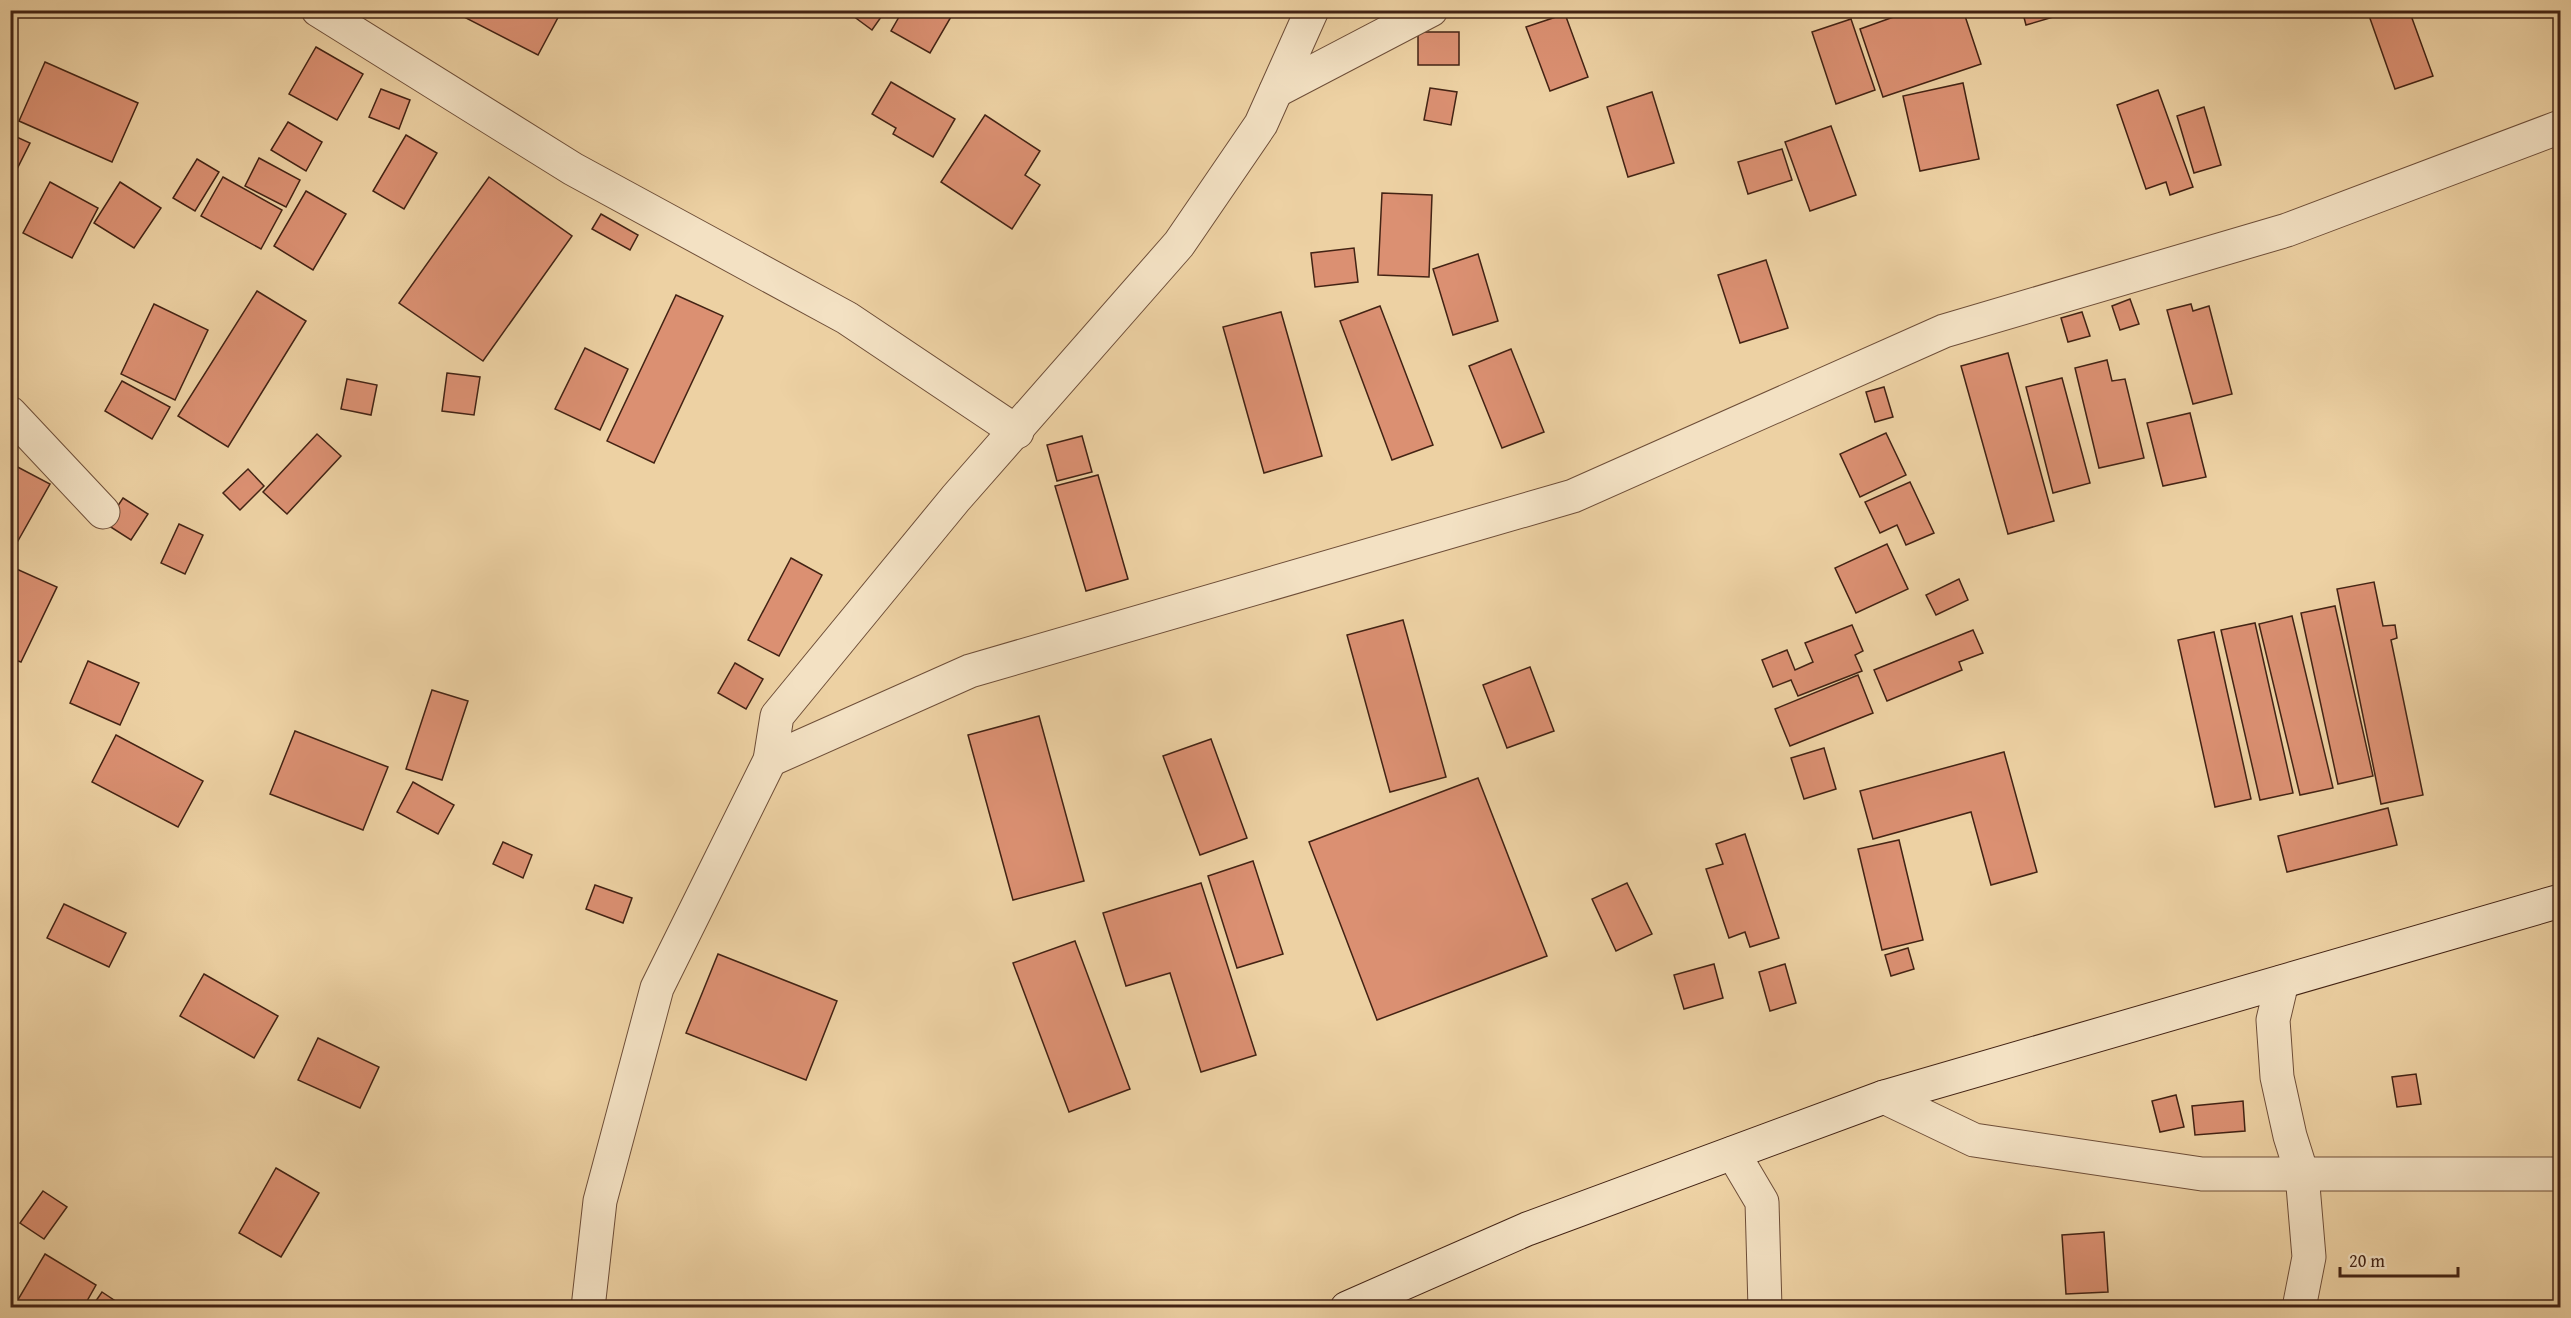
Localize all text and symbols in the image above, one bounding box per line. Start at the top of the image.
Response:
scale bar [2340,1240,2458,1278]
text: 20 m [2349,1247,2385,1274]

